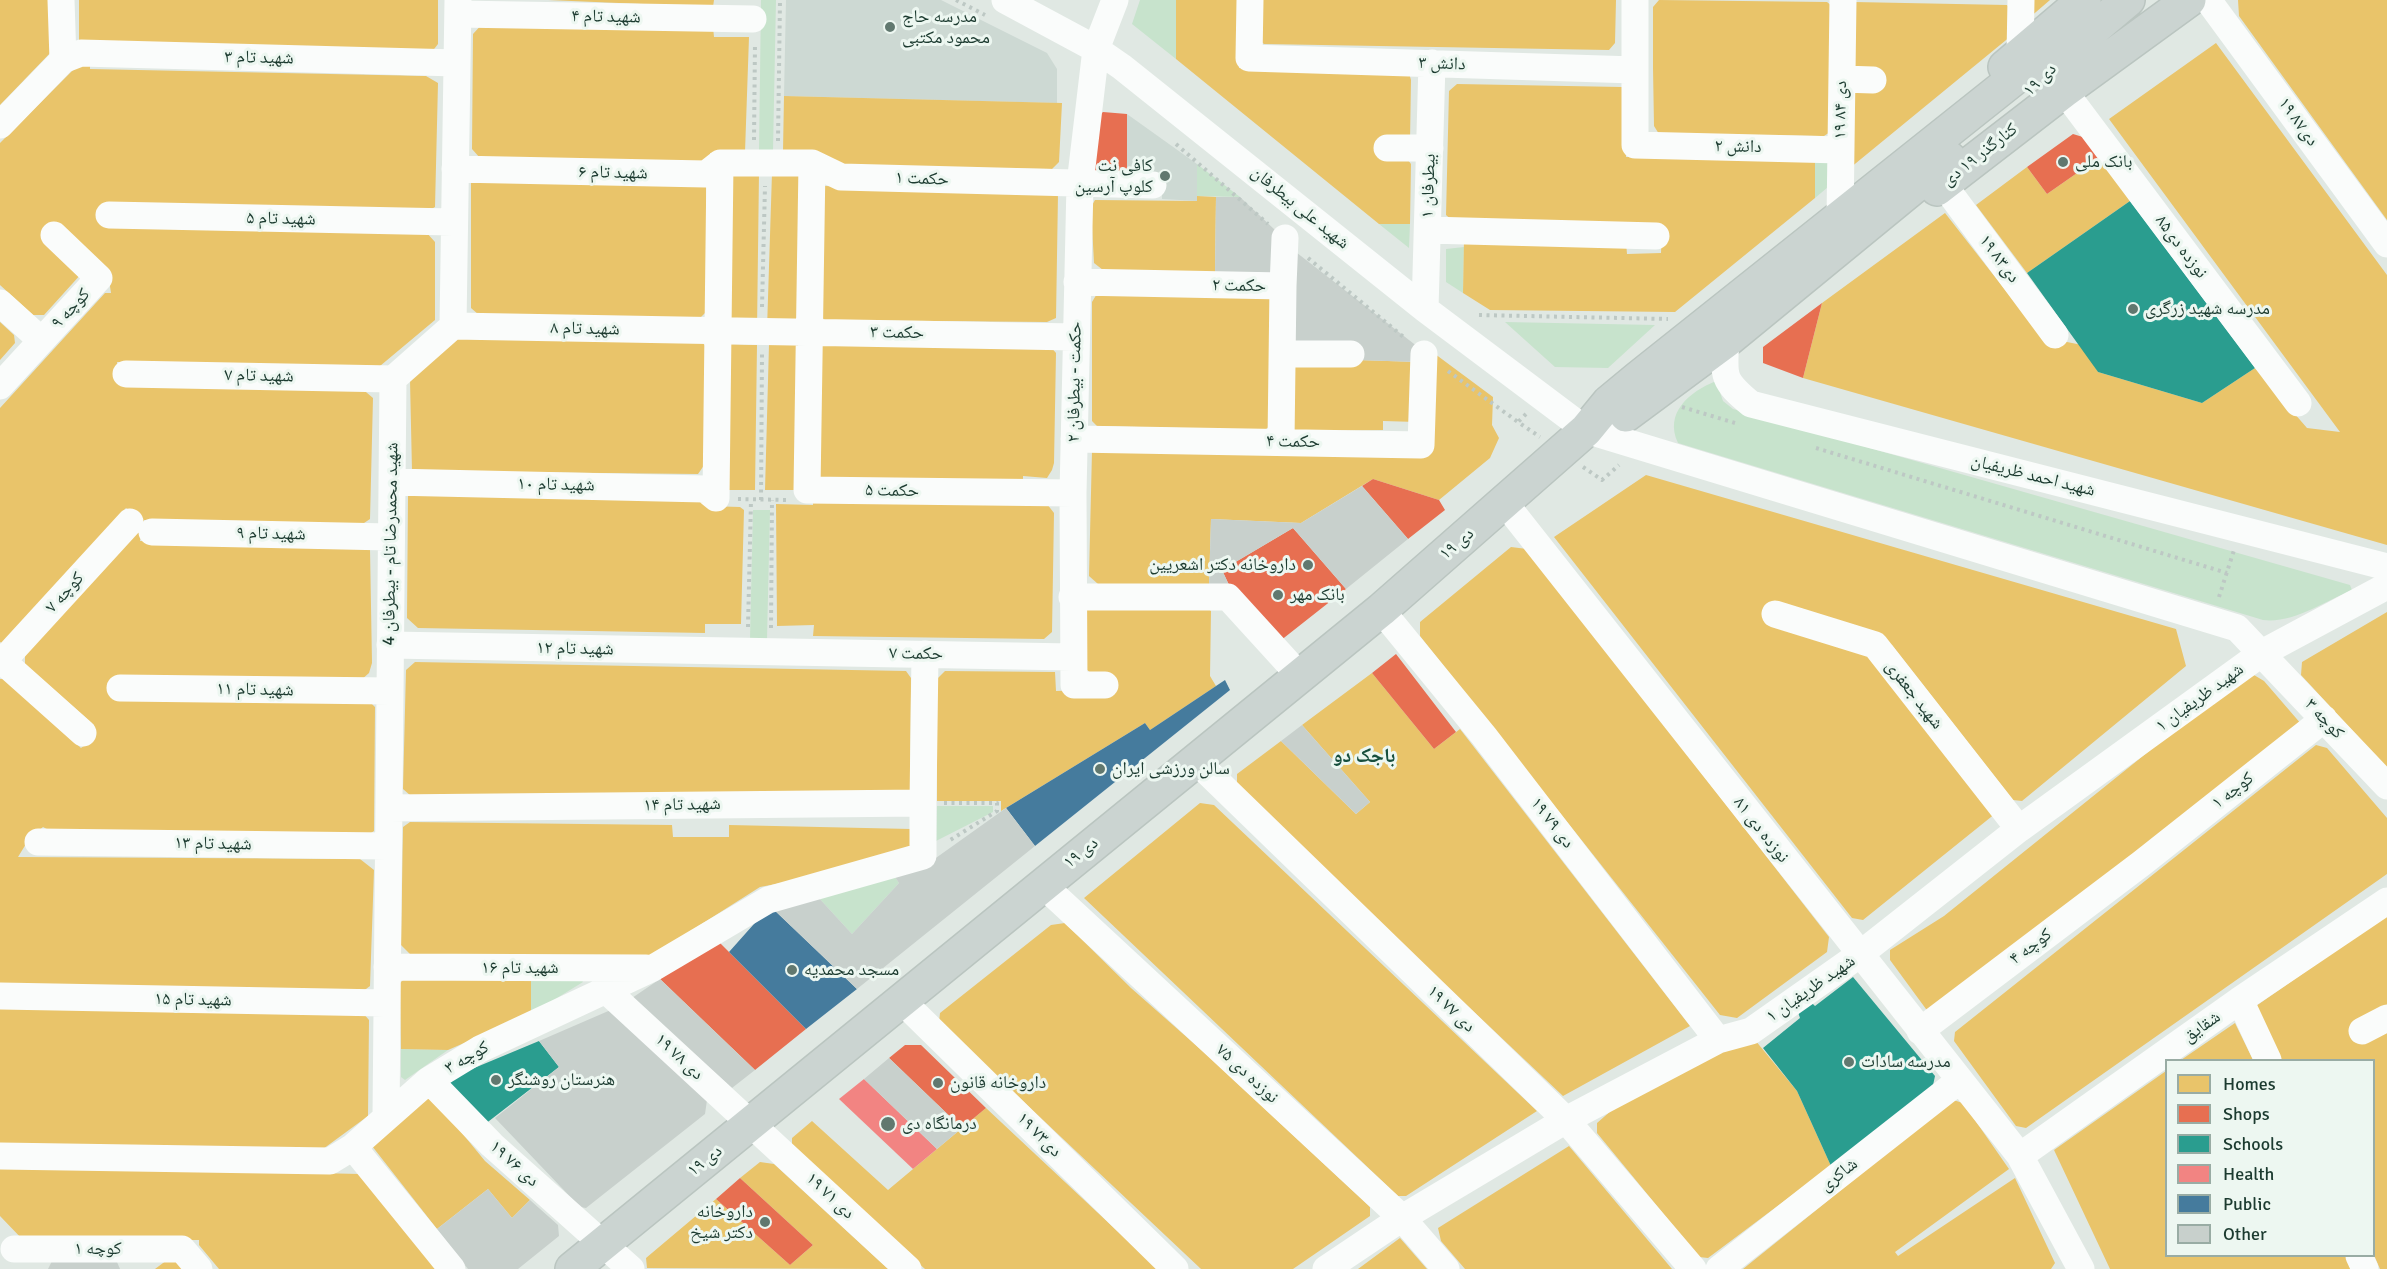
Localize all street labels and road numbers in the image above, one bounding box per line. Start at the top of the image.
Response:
street label: شهید تام ۴ [571,6,641,28]
street label: شهید تام ۳ [224,47,294,69]
street label: دانش ۳ [1418,52,1466,76]
street label: ۱۹ دی [2019,59,2061,101]
street label: ۱۹ دی ۸۴ [1830,80,1852,140]
street label: ۱۹ دی۸۷ [2273,93,2323,151]
street label: کنارگذر ۱۹ دی [1938,119,2022,191]
street label: ۲ دانش [1714,136,1762,158]
street label: بیطرفان ۱ [1417,153,1441,219]
street label: شهید تام ۶ [578,162,648,184]
street label: شهید علی بیطرفان [1247,162,1353,254]
street label: حکمت ۱ [895,167,949,191]
street label: شهید تام ۵ [246,208,316,230]
street label: نوزده دی۸۵ [2150,211,2212,283]
street label: ۱۹ دی۸۳ [1974,231,2024,287]
street label: حکمت ۲ [1212,275,1266,297]
street label: کوچه ۹ [47,284,95,334]
street label: شهید تام ۸ [550,318,620,340]
street label: حکمت - بیطرفان ۲ [1063,321,1087,443]
street label: حکمت ۳ [870,322,924,344]
street label: شهید تام ۷ [224,365,294,387]
street label: حکمت ۴ [1266,431,1320,453]
street label: شهید محمدرضا تام - بیطرفان 4 [378,442,404,646]
street label: شهید احمد ظریفیان [1969,450,2097,502]
street label: شهید تام ۱۰ [517,474,595,496]
street label: حکمت ۵ [865,480,919,502]
street label: شهید تام ۹ [236,523,306,545]
street label: ۱۹ دی [1435,523,1479,565]
street label: کوچه ۷ [41,568,89,618]
street label: شهید تام ۱۲ [536,638,614,660]
street label: حکمت ۷ [889,643,943,665]
street label: شهید جعفری [1880,656,1948,734]
street label: شهید ظریفیان ۱ [2152,659,2248,737]
street label: شهید تام ۱۱ [216,679,294,701]
street label: کوچه ۳ [2300,694,2348,744]
street label: کوچه ۱ [2208,768,2258,814]
street label: ۱۹ دی ۷۹ [1525,793,1579,853]
street label: نوزده دی ۸۱ [1729,793,1793,867]
street label: شهید تام ۱۴ [643,794,721,816]
street label: ۱۹ دی [1059,832,1103,874]
street label: شهید تام ۱۳ [174,833,252,855]
street label: کوچه ۴ [2006,924,2056,970]
street label: شهید ظریفیان ۱ [1762,950,1860,1028]
street label: شهید تام ۱۶ [481,957,559,979]
street label: ۱۹ دی ۷۷ [1422,981,1480,1037]
street label: شهید تام ۱۵ [154,989,232,1011]
street label: شقایق [2179,1006,2225,1048]
street label: ۱۹ دی ۷۸ [650,1029,708,1085]
street label: کوچه ۳ [441,1037,493,1079]
street label: نوزده دی ۷۵ [1211,1040,1283,1108]
street label: ۱۹ دی۷۳ [1012,1108,1066,1162]
street label: ۱۹ دی ۷۶ [485,1136,543,1192]
street label: ۱۹ دی [683,1140,727,1182]
street label: شاکری [1816,1153,1862,1197]
street label: ۱۹ دی ۷۱ [801,1168,859,1224]
street label: کوچه ۱ [74,1238,122,1260]

